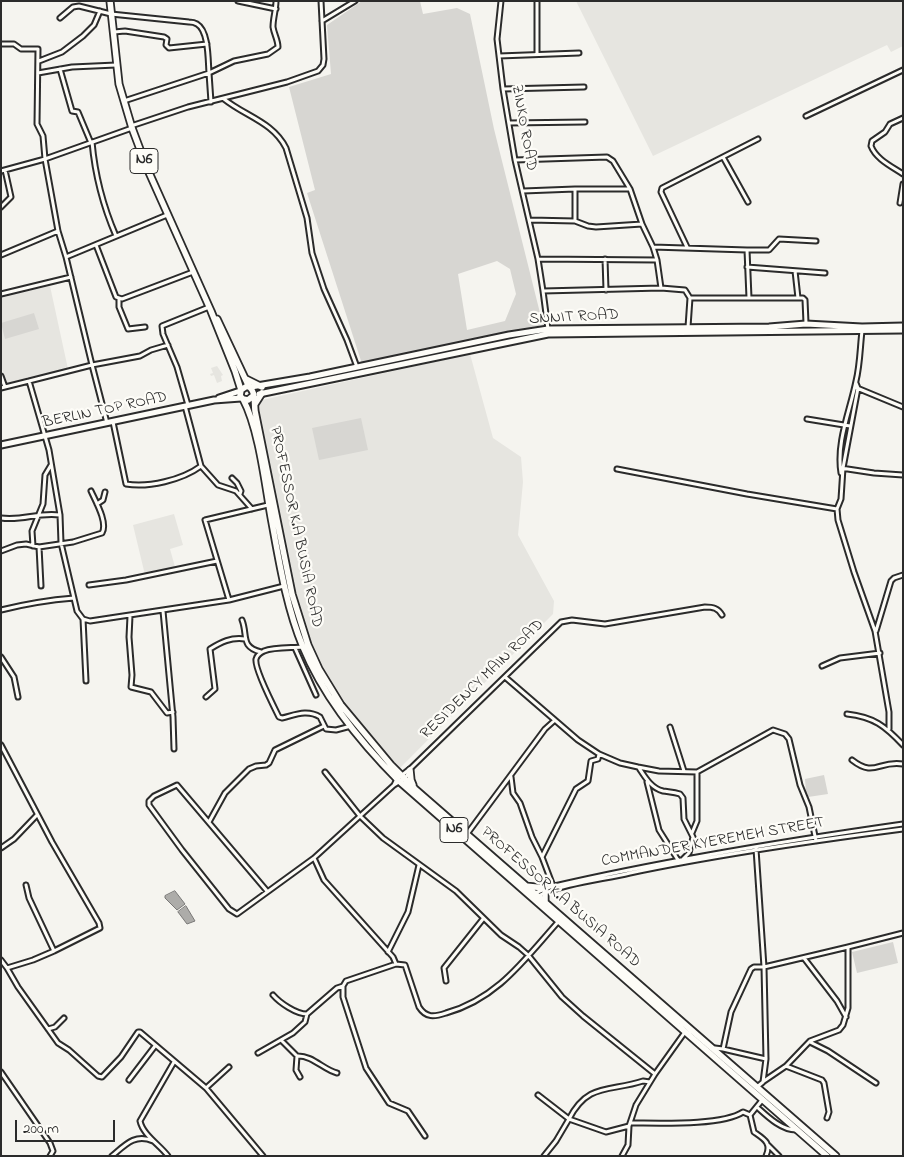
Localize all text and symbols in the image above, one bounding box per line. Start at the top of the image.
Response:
street label: ZINKO ROAD [506,83,540,173]
road number: N6 [130,148,158,174]
street label: SNNIT ROAD [529,306,619,330]
street label: BERLIN TOP ROAD [41,388,169,434]
street label: PROFESSOR K.A BUSIA ROAD [264,425,326,629]
street label: RESIDENCY MAIN ROAD [417,616,549,744]
street label: COMMANDER KYEREMEH STREET [600,814,826,872]
road number: N6 [440,818,468,842]
street label: PROFESSOR K.A BUSIA ROAD [476,823,644,973]
scale bar [18,1110,118,1142]
text: 200 m [23,1118,59,1140]

